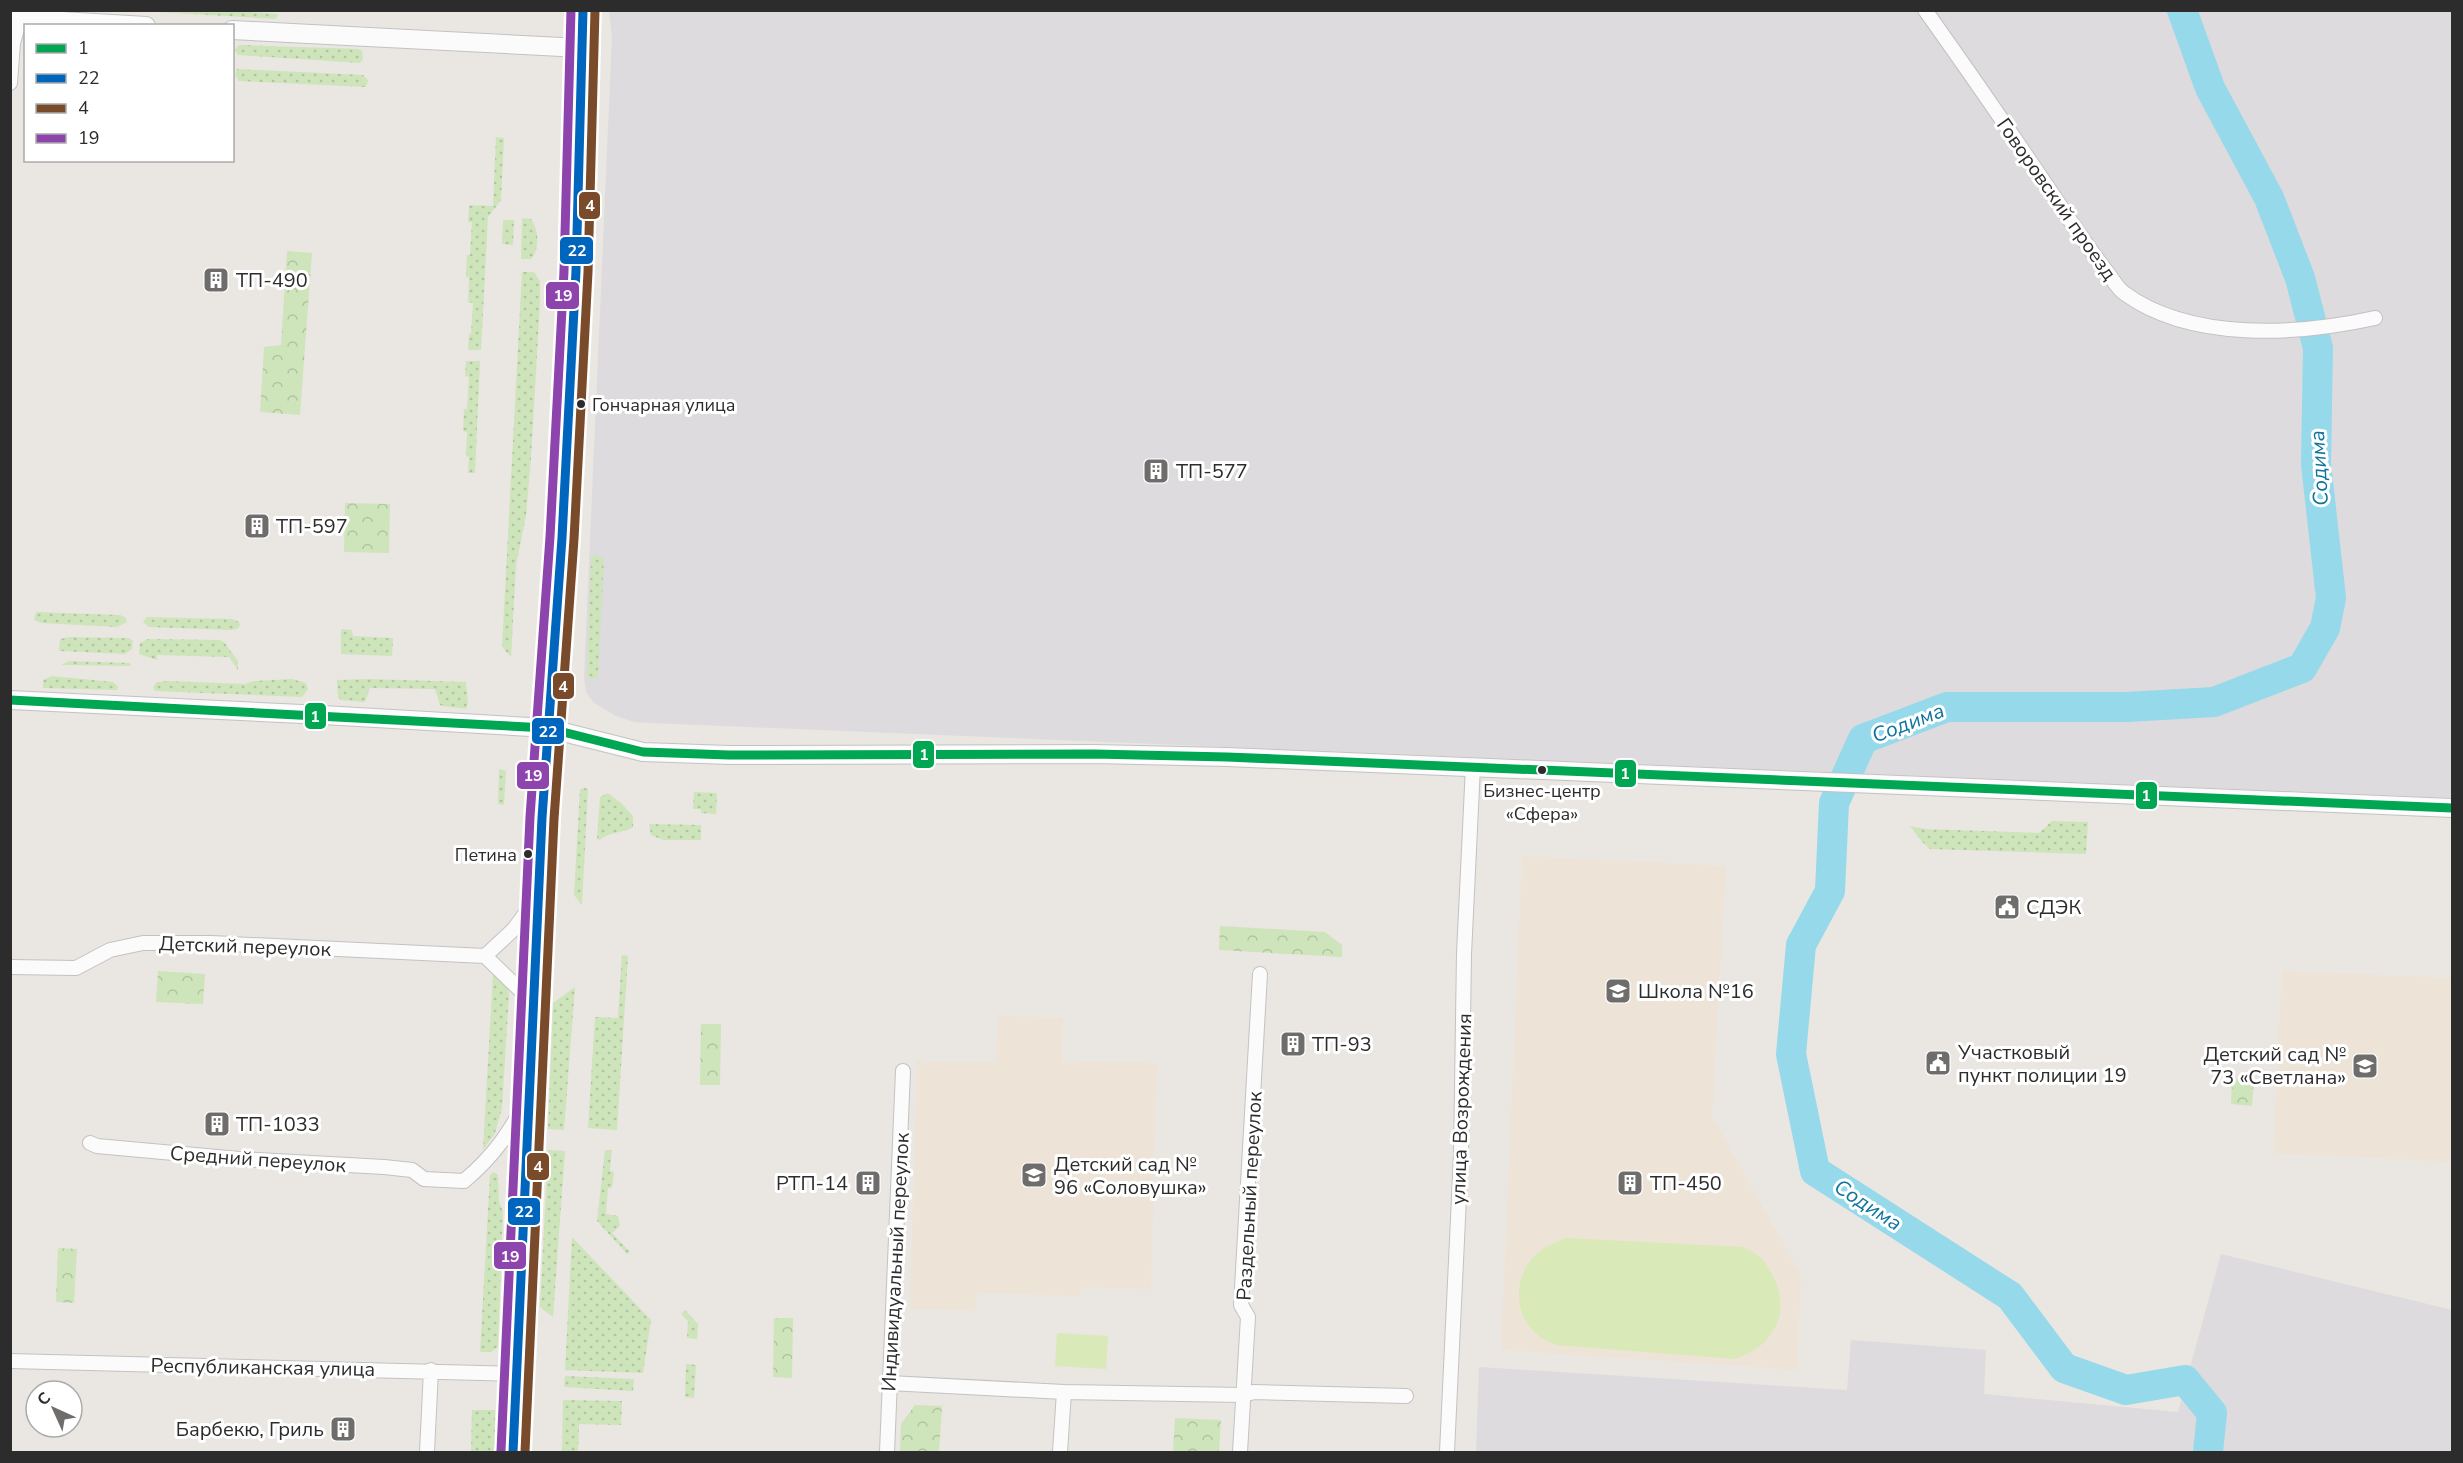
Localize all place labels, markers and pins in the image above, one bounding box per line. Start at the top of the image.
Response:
building icon: ТП-490 [201,265,231,295]
place label: ТП-490 [236,267,308,294]
place label: Гончарная улица [592,393,735,417]
marker: Гончарная улица [575,398,587,410]
building icon: ТП-577 [1141,456,1171,486]
place label: ТП-577 [1176,458,1248,485]
building icon: ТП-597 [242,511,272,541]
place label: ТП-597 [276,513,348,540]
marker: Бизнес-центр «Сфера» [1536,764,1548,776]
place label: Бизнес-центр «Сфера» [1483,779,1601,826]
place label: Петина [455,843,517,867]
marker: Петина [522,848,534,860]
public building icon: СДЭК [1992,892,2022,922]
place label: СДЭК [2026,894,2081,921]
school or university icon: Школа №16 [1603,976,1633,1006]
place label: Школа №16 [1638,978,1754,1005]
building icon: ТП-93 [1278,1029,1308,1059]
place label: ТП-93 [1312,1031,1372,1058]
place label: Участковый пункт полиции 19 [1957,1039,2127,1089]
place label: Детский сад № 73 «Светлана» [2203,1041,2346,1091]
public building icon: Участковый пункт полиции 19 [1923,1048,1953,1078]
school or university icon: Детский сад № 73 «Светлана» [2350,1051,2380,1081]
building icon: ТП-1033 [202,1109,232,1139]
place label: ТП-1033 [236,1111,320,1138]
place label: Детский сад № 96 «Соловушка» [1054,1151,1207,1201]
school or university icon: Детский сад № 96 «Соловушка» [1019,1160,1049,1190]
building icon: РТП-14 [853,1168,883,1198]
building icon: ТП-450 [1615,1168,1645,1198]
place label: РТП-14 [776,1170,848,1197]
place label: ТП-450 [1650,1170,1722,1197]
building icon: Барбекю, Гриль [328,1414,358,1444]
place label: Барбекю, Гриль [176,1416,324,1443]

